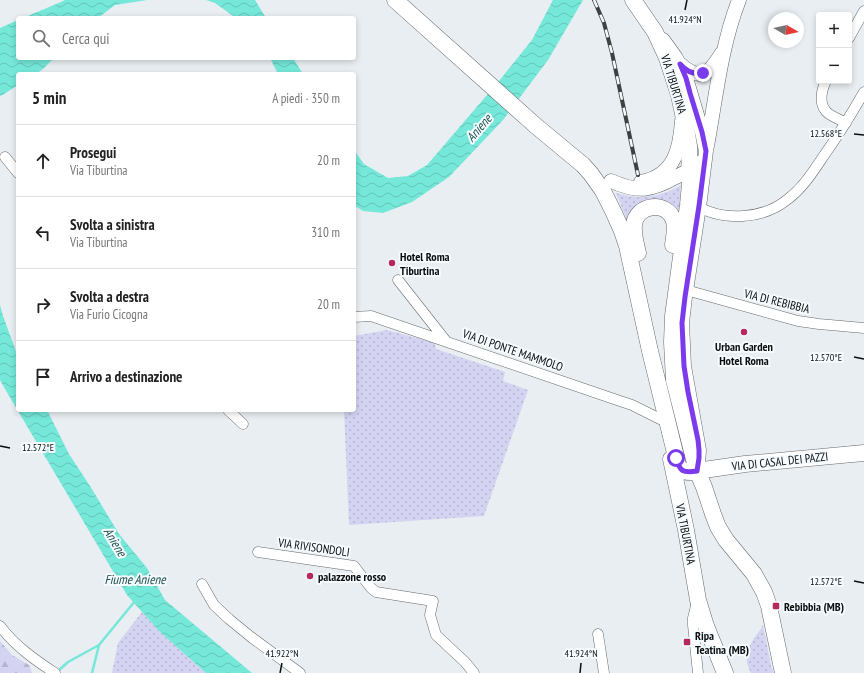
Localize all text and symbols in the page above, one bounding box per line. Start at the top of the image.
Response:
north arrow [768,12,804,48]
map controls [816,12,852,84]
button: + [816,12,852,48]
text: 41.924°N [668,13,702,26]
search box [16,16,356,60]
icon: search [30,27,52,49]
text: Cerca qui [62,29,110,48]
button: − [816,48,852,84]
street label: VIA TIBURTINA [658,51,690,116]
route end [694,64,712,82]
text: 5 min [32,87,66,109]
text: A piedi · 350 m [272,90,340,107]
water label: Aniene [462,109,497,145]
text: 12.568°E [810,127,842,140]
text: Prosegui [70,143,116,162]
icon: ahead [32,150,54,172]
text: 20 m [317,152,340,169]
text: Via Tiburtina [70,162,128,179]
text: Svolta a sinistra [70,215,155,234]
icon: left [32,222,54,244]
text: 310 m [311,224,340,241]
text: Via Tiburtina [70,234,128,251]
place label: Hotel Roma Tiburtina [400,249,450,278]
marker: Hotel Roma Tiburtina [387,258,397,268]
street label: VIA DI REBIBBIA [742,285,812,316]
text: Svolta a destra [70,287,149,306]
icon: right [32,294,54,316]
text: 20 m [317,296,340,313]
text: Via Furio Cicogna [70,306,148,323]
street label: VIA DI PONTE MAMMOLO [460,325,566,374]
marker: Urban Garden Hotel Roma [739,327,749,337]
place label: Urban Garden Hotel Roma [715,339,773,368]
text: 12.570°E [810,351,842,364]
icon: arrive [32,366,54,388]
text: Arrivo a destinazione [70,367,183,386]
text: 12.572°E [22,441,54,454]
street label: VIA DI CASAL DEI PAZZI [730,448,829,474]
route start [667,449,685,467]
street label: VIA TIBURTINA [673,501,699,566]
water label: Aniene [100,524,131,561]
street label: VIA RIVISONDOLI [276,534,351,559]
place label: palazzone rosso [318,569,387,584]
water label: Fiume Aniene [104,571,167,588]
marker: palazzone rosso [305,571,315,581]
text: 12.572°E [810,575,842,588]
place label: Rebibbia (MB) [784,599,844,614]
marker: Rebibbia (MB) [771,601,781,611]
place label: Ripa Teatina (MB) [695,628,749,657]
marker: Ripa Teatina (MB) [682,637,692,647]
text: 41.922°N [265,647,299,660]
text: 41.924°N [564,647,598,660]

